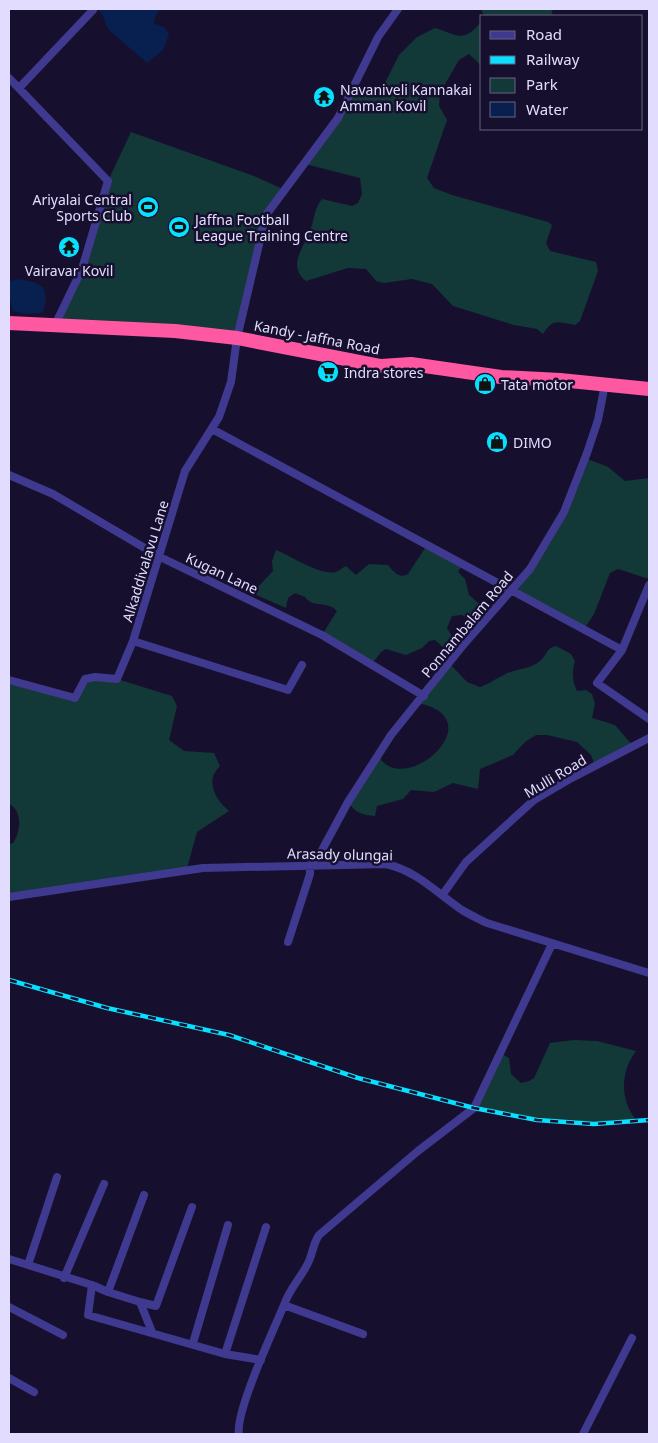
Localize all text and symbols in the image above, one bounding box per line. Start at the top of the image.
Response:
legend [480,15,643,130]
text: Road [526,24,562,44]
text: Railway [526,49,580,69]
text: Park [526,74,558,94]
place label: Navaniveli Kannakai Amman Kovil [340,80,472,115]
temple icon: Navaniveli Kannakai Amman Kovil [312,85,336,109]
text: Water [526,99,568,119]
place label: Ariyalai Central Sports Club [33,190,132,225]
sports icon: Ariyalai Central Sports Club [136,195,160,219]
place label: Jaffna Football League Training Centre [193,210,348,245]
sports icon: Jaffna Football League Training Centre [167,215,191,239]
temple icon: Vairavar Kovil [57,235,81,259]
place label: Vairavar Kovil [25,261,113,280]
street label: Kandy - Jaffna Road [252,315,382,359]
supermarket icon: Indra stores [316,360,340,384]
place label: Indra stores [344,363,424,382]
shop icon: Tata motor [473,372,497,396]
place label: Tata motor [501,375,573,394]
shop icon: DIMO [485,430,509,454]
place label: DIMO [513,433,552,452]
street label: Alkaddivalavu Lane [117,498,173,624]
street label: Kugan Lane [183,548,261,598]
street label: Ponnambalam Road [417,567,517,681]
street label: Mulli Road [520,750,590,802]
street label: Arasady olungai [287,844,393,864]

